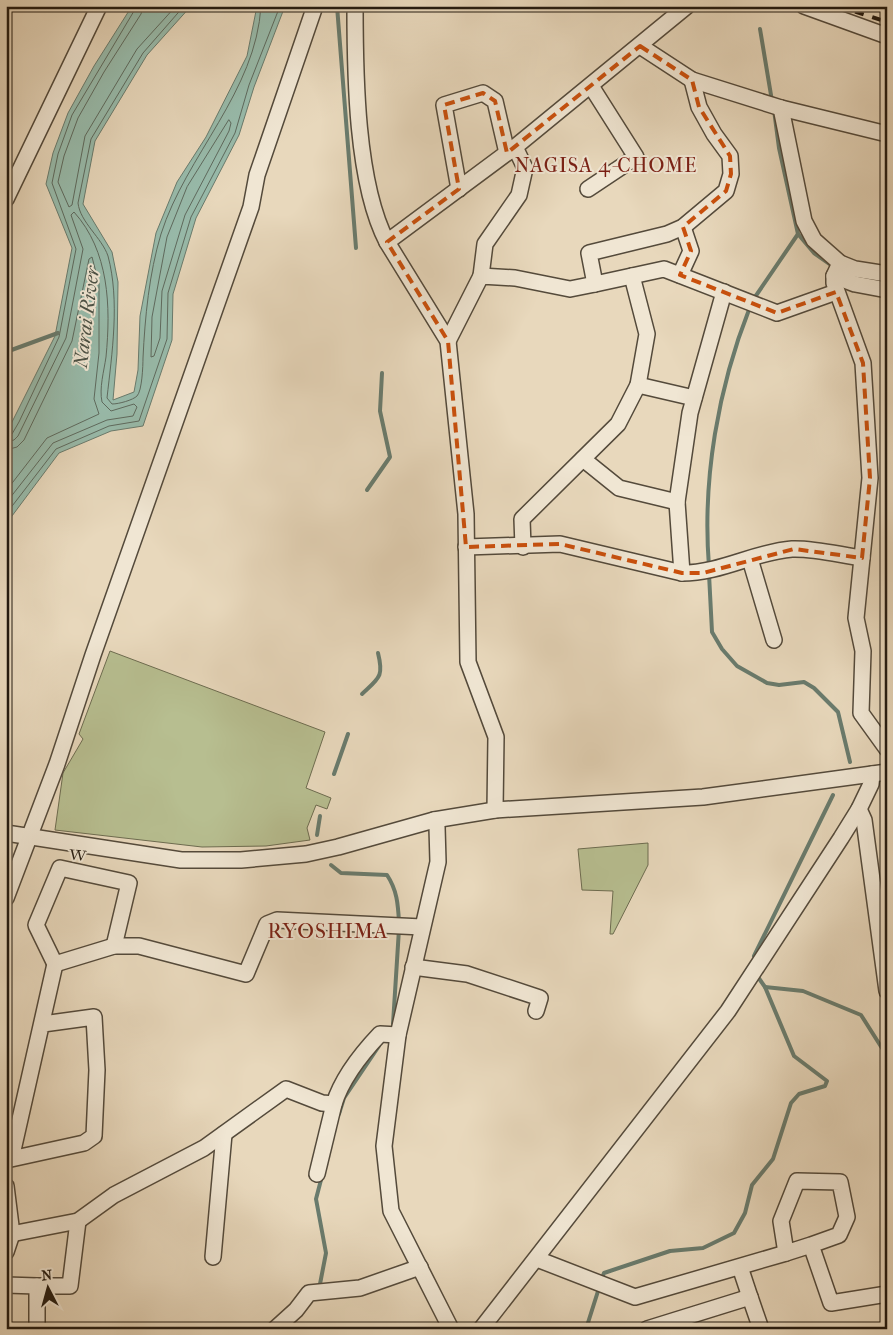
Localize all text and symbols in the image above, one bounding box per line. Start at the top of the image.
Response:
district label: NAGISA 4-CHOME [515,154,697,177]
water label: Narai River [69,263,104,370]
street label: ｗ [67,842,89,866]
district label: RYOSHIMA [268,919,388,943]
north arrow [22,1262,72,1312]
text: N [41,1267,53,1285]

